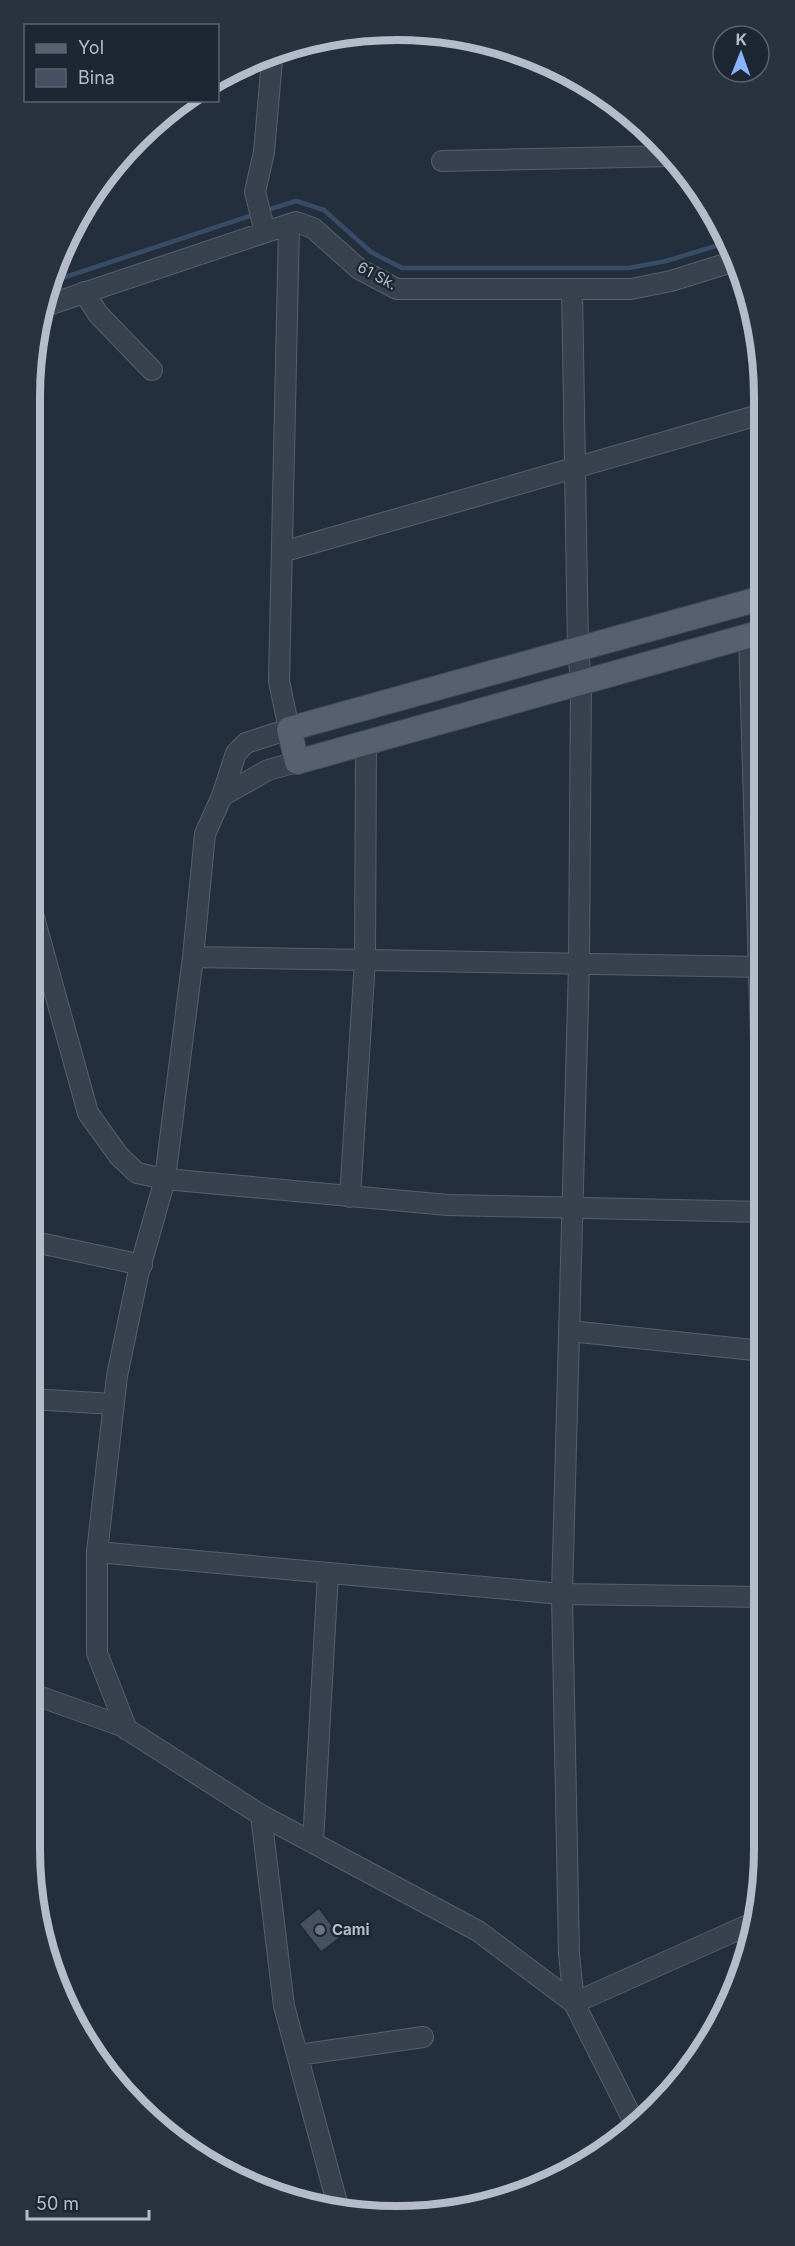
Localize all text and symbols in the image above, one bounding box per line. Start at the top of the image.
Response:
legend [24,24,219,102]
north arrow [711,24,771,84]
text: K [735,29,748,49]
text: Yol [78,37,104,58]
text: Bina [78,67,115,88]
street label: 61 Sk. [354,257,400,294]
place label: Cami [332,1920,370,1939]
marker: Cami [313,1923,327,1937]
scale bar [27,2183,148,2221]
text: 50 m [36,2193,79,2214]

